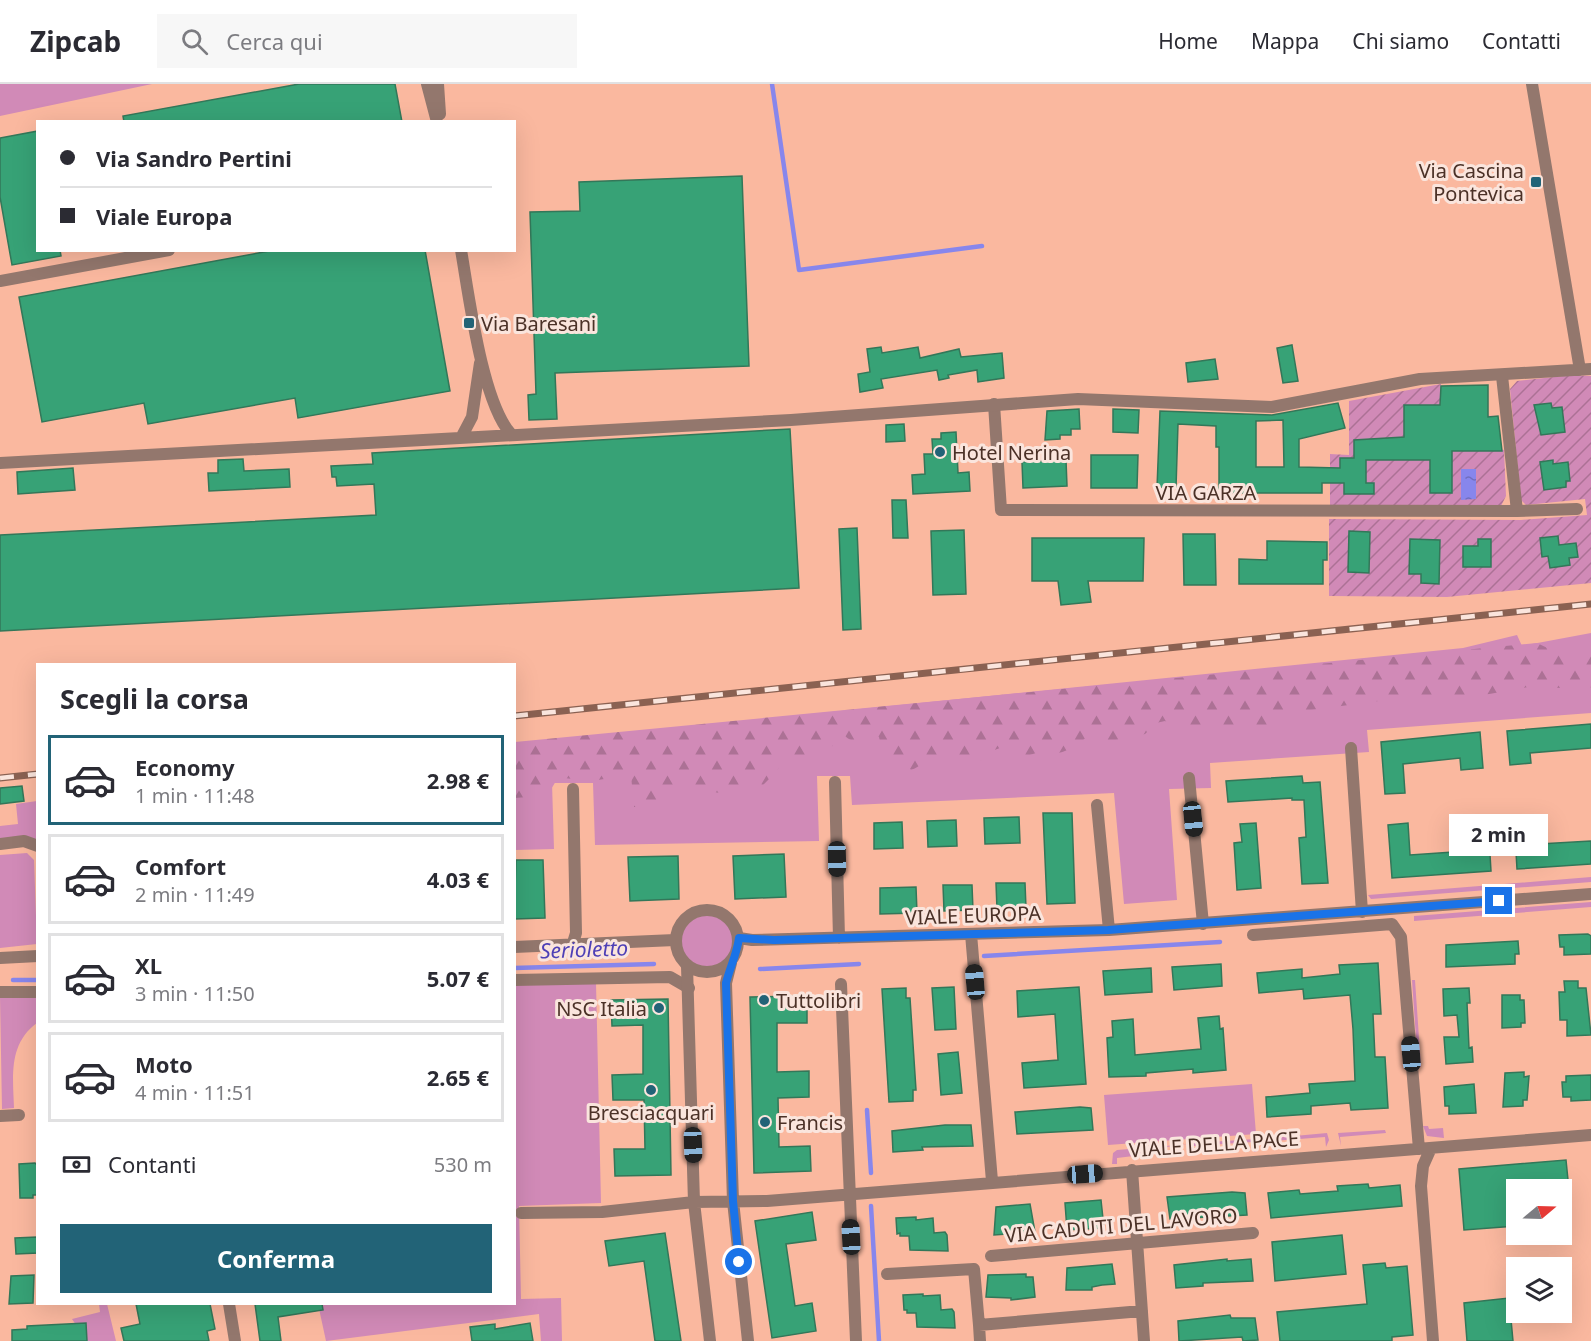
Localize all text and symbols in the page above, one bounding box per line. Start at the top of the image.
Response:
search box [157,14,577,68]
text: Zipcab [30,22,121,60]
icon: search [178,25,211,58]
text: Cerca qui [226,26,323,56]
text: Home [1158,27,1218,55]
text: Mappa [1251,27,1319,55]
text: Chi siamo [1352,27,1449,55]
text: Contatti [1482,27,1561,55]
text: Via Sandro Pertini [96,143,292,173]
place label: Via Cascina Pontevica [1419,157,1524,207]
marker: Via Cascina Pontevica [1529,175,1543,189]
text: Viale Europa [96,201,232,231]
place label: Via Baresani [481,310,596,337]
marker: Via Baresani [462,316,476,330]
place label: Hotel Nerina [952,439,1071,466]
marker: Hotel Nerina [933,445,947,459]
street label: VIA GARZA [1156,479,1257,506]
text: Scegli la corsa [60,680,249,717]
text: Economy [135,752,234,782]
icon: car [63,753,117,807]
text: 2.98 € [427,765,489,795]
text: 1 min · 11:48 [135,782,255,809]
car [1182,800,1204,838]
callout: 2 min [1450,814,1549,856]
text: 2 min [1471,821,1526,848]
car [828,841,846,877]
text: Comfort [135,851,226,881]
icon: car [63,852,117,906]
text: 4.03 € [427,864,489,894]
text: 2 min · 11:49 [135,881,255,908]
route end [1485,887,1512,914]
street label: VIALE EUROPA [905,899,1042,931]
water label: Serioletto [539,933,629,965]
text: XL [135,950,162,980]
icon: car [63,951,117,1005]
text: 5.07 € [427,963,489,993]
car [964,963,986,1001]
text: 3 min · 11:50 [135,980,255,1007]
place label: Tuttolibri [776,987,861,1014]
marker: Tuttolibri [757,993,771,1007]
place label: NSC Italia [556,995,647,1022]
marker: NSC Italia [652,1001,666,1015]
car [1400,1035,1422,1073]
text: Moto [135,1049,193,1079]
icon: car [63,1050,117,1104]
text: 2.65 € [427,1062,489,1092]
text: 4 min · 11:51 [135,1079,255,1106]
marker: Bresciacquari [644,1083,658,1097]
place label: Bresciacquari [588,1099,714,1126]
place label: Francis [777,1109,843,1136]
marker: Francis [758,1115,772,1129]
street label: VIALE DELLA PACE [1128,1125,1300,1163]
car [683,1127,703,1163]
icon: cash [60,1148,93,1181]
text: Contanti [108,1149,196,1179]
text: 530 m [434,1151,492,1178]
car [1066,1164,1104,1184]
north arrow [1506,1179,1572,1245]
map controls [1506,1179,1572,1323]
street label: VIA CADUTI DEL LAVORO [1003,1201,1239,1249]
car [841,1219,861,1255]
button: Conferma [60,1224,492,1293]
route start [725,1248,752,1275]
button: layers [1506,1257,1572,1323]

